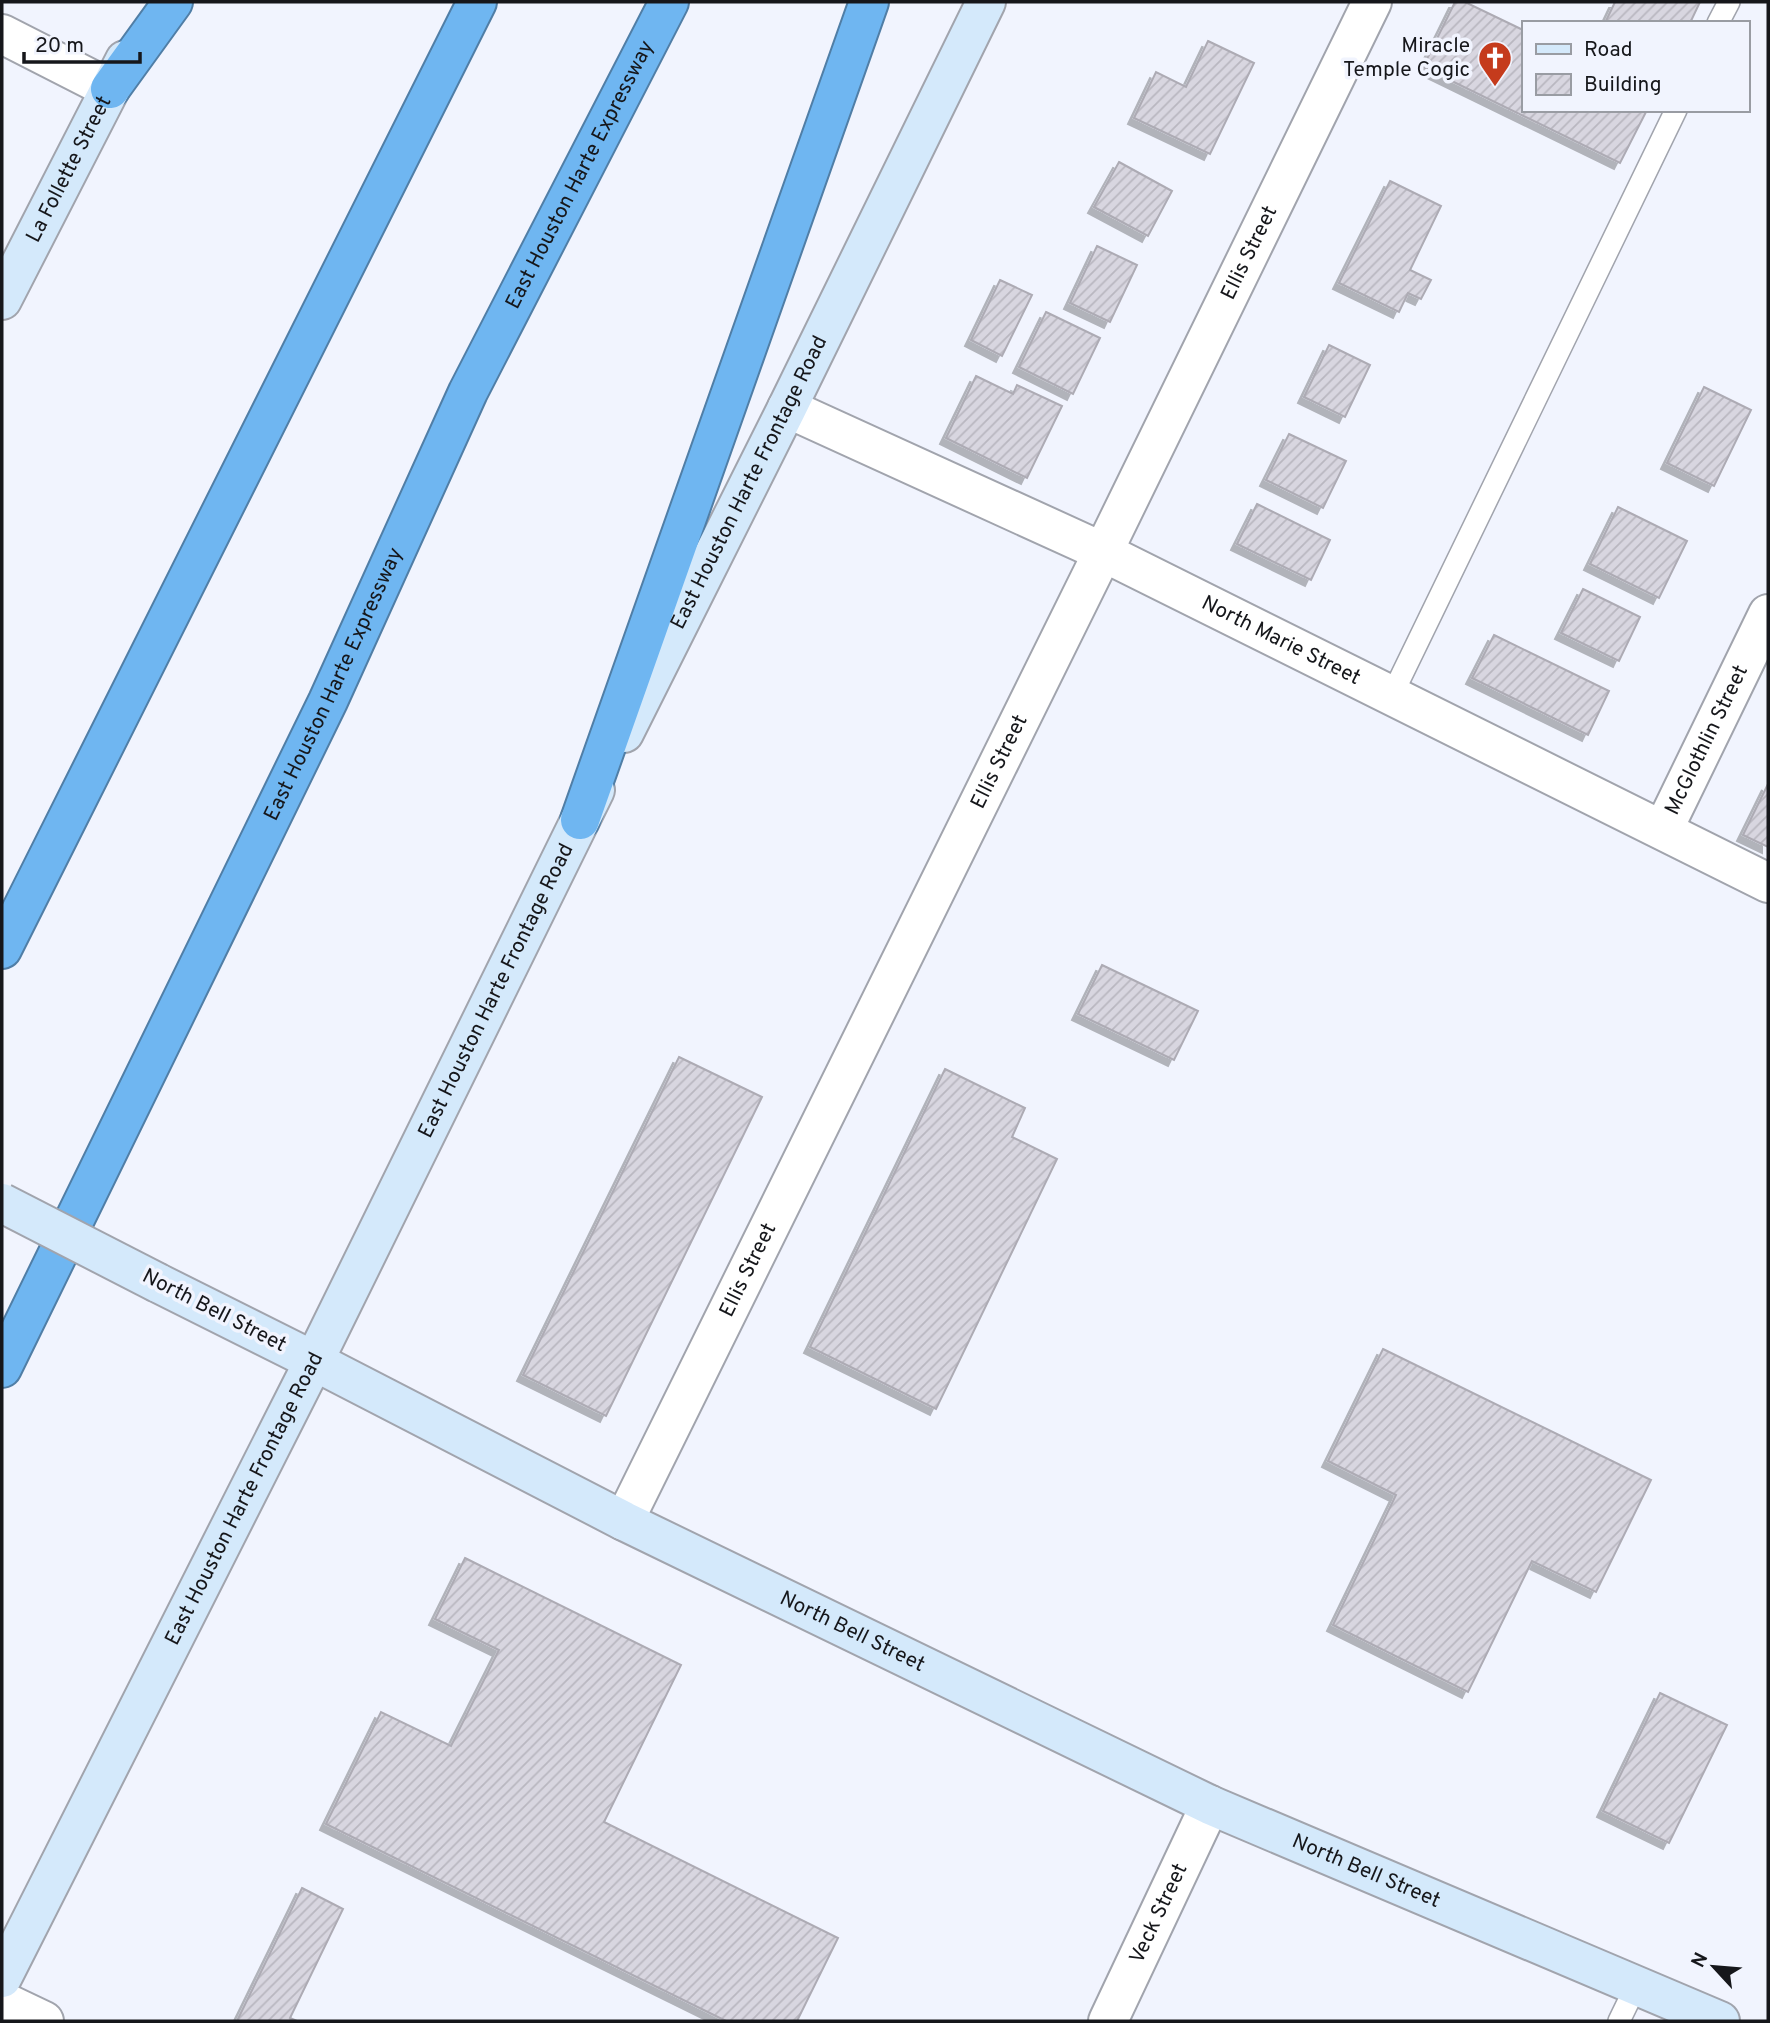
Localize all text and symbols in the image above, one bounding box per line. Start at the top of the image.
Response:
scale bar [24,21,140,65]
legend [1522,21,1749,112]
text: 20 m [35,33,84,60]
place label: Miracle Temple Cogic [1343,33,1470,84]
street label: East Houston Harte Expressway [500,36,660,314]
text: Road [1584,37,1633,64]
church icon: Miracle Temple Cogic [1476,39,1514,88]
text: Building [1584,72,1662,99]
street label: La Follette Street [20,91,118,247]
street label: Ellis Street [1215,201,1284,304]
street label: East Houston Harte Frontage Road [665,331,834,634]
street label: East Houston Harte Expressway [258,543,409,825]
street label: North Marie Street [1197,590,1365,692]
street label: McGlothlin Street [1659,661,1755,819]
street label: Ellis Street [965,710,1034,813]
street label: East Houston Harte Frontage Road [412,839,580,1142]
street label: Ellis Street [713,1218,783,1322]
street label: North Bell Street [137,1263,291,1359]
street label: East Houston Harte Frontage Road [159,1348,330,1650]
street label: North Bell Street [775,1585,930,1678]
street label: North Bell Street [1288,1828,1444,1914]
street label: Veck Street [1124,1859,1194,1968]
north arrow [1679,1932,1749,2002]
text: N [1687,1949,1714,1972]

